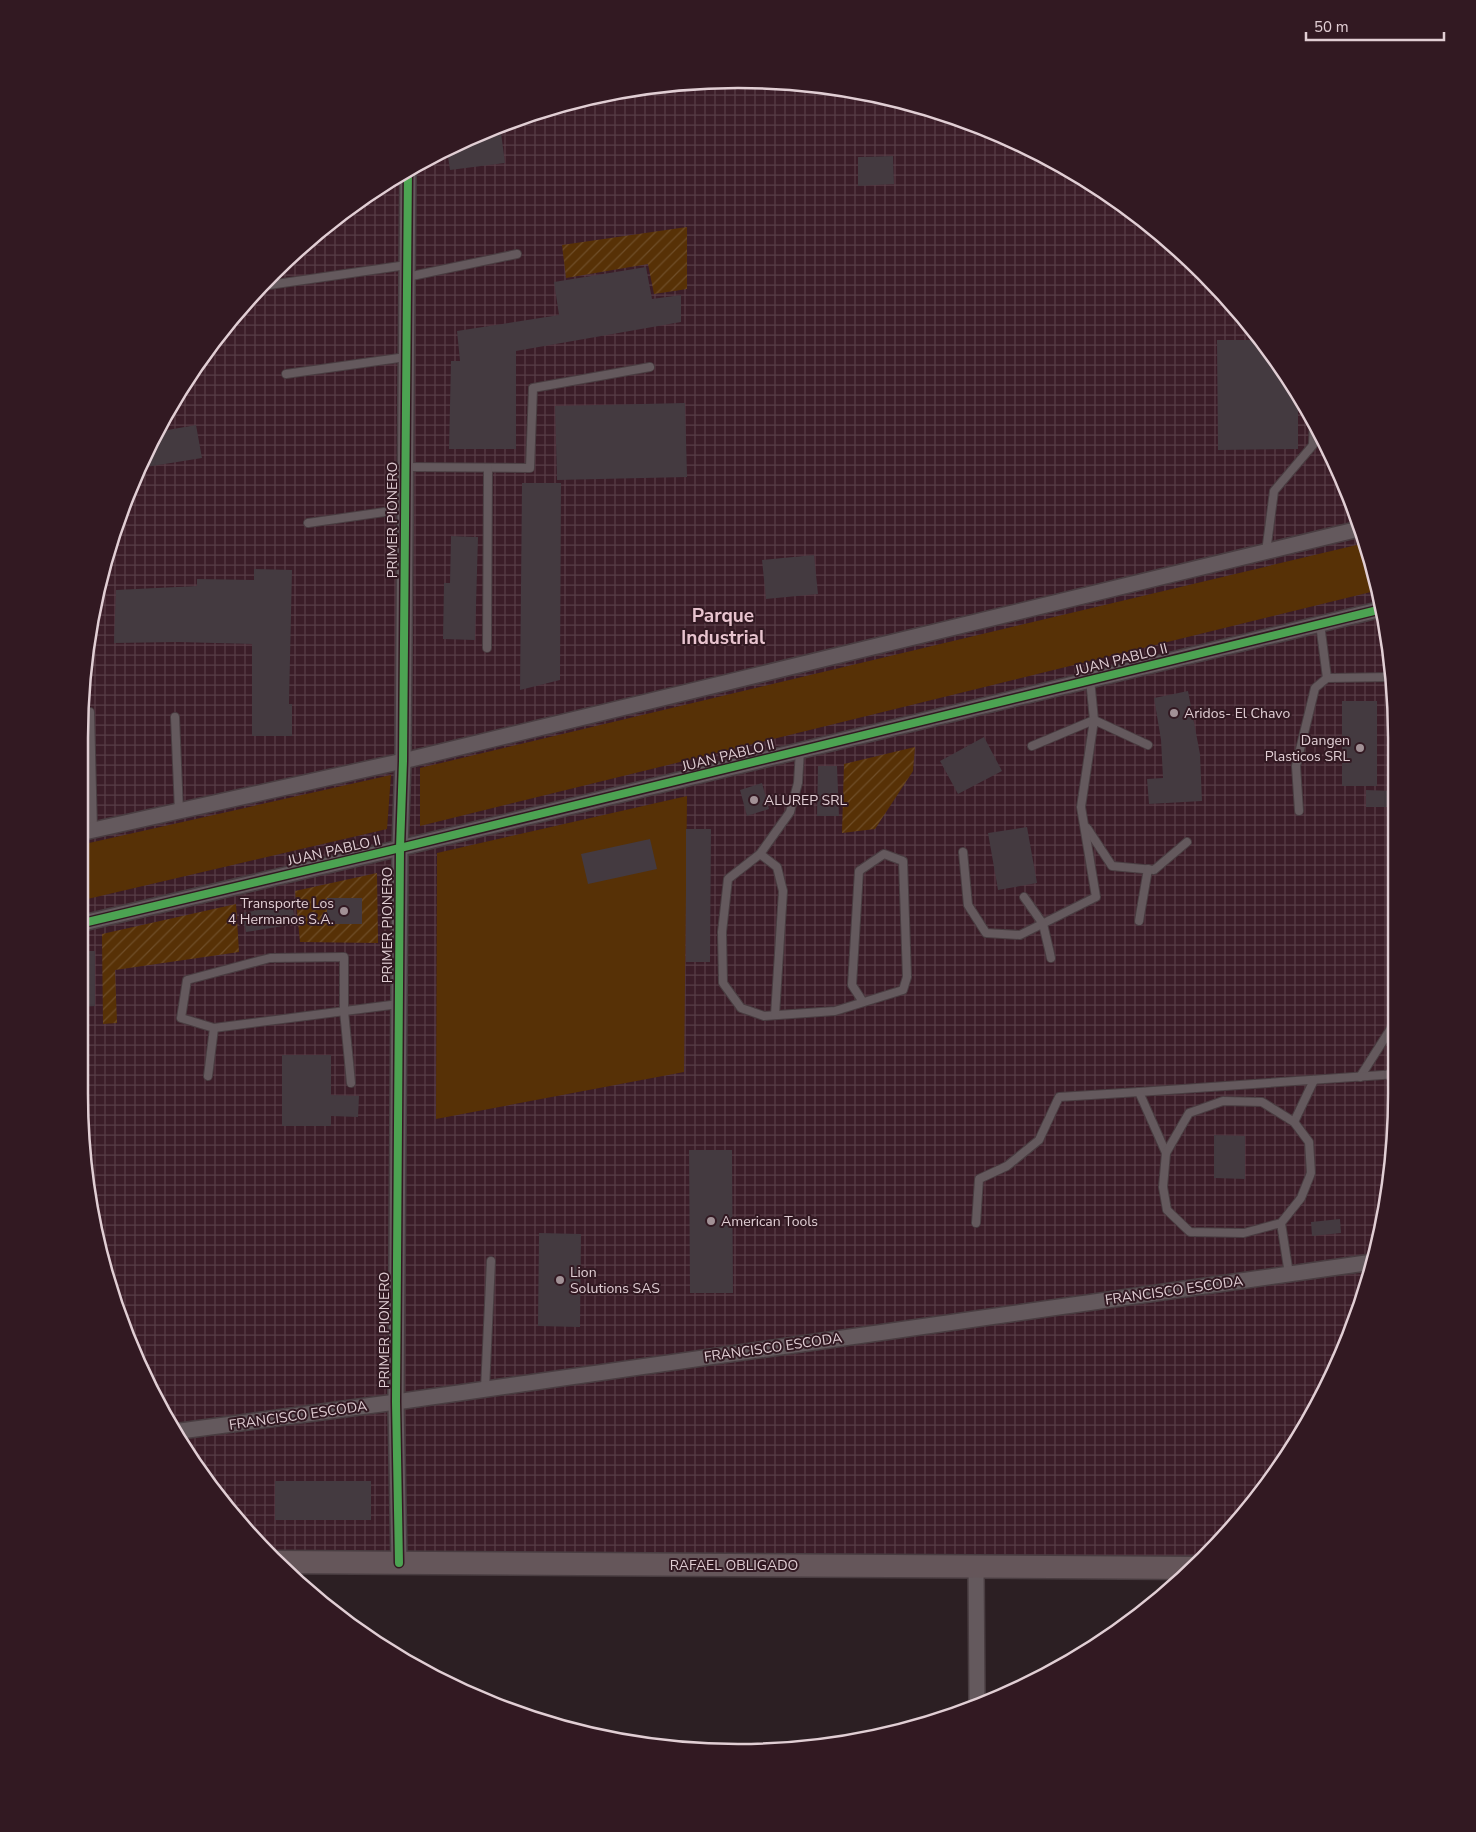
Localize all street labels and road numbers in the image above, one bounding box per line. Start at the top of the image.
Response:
street label: PRIMER PIONERO [383,462,402,578]
street label: JUAN PABLO II [1072,639,1169,680]
street label: JUAN PABLO II [679,735,776,776]
street label: JUAN PABLO II [285,831,383,871]
street label: PRIMER PIONERO [378,867,397,983]
street label: FRANCISCO ESCODA [1104,1271,1244,1310]
street label: PRIMER PIONERO [375,1272,394,1388]
street label: FRANCISCO ESCODA [703,1328,843,1367]
street label: FRANCISCO ESCODA [228,1396,368,1435]
street label: RAFAEL OBLIGADO [670,1556,798,1575]

